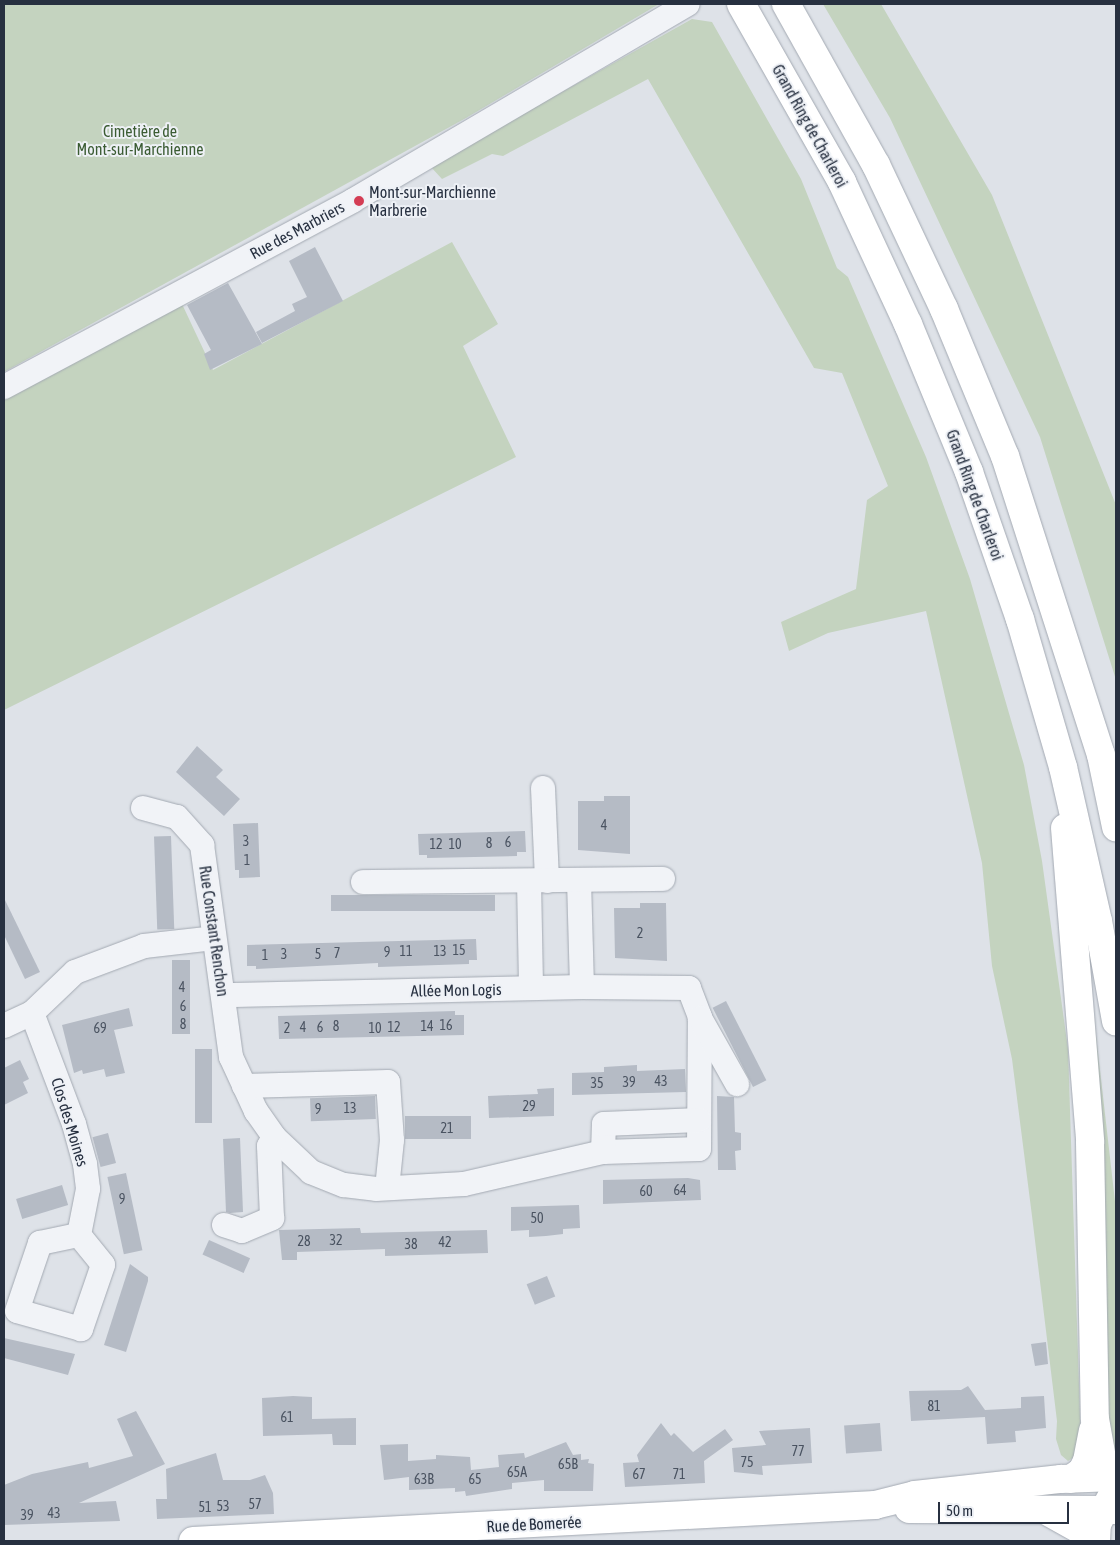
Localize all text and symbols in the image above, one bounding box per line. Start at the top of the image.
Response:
street label: Grand Ring de Charleroi [768,61,852,191]
park label: Cimetière de Mont-sur-Marchienne [77,121,203,159]
place label: Mont-sur-Marchienne Marbrerie [369,182,496,220]
marker: Mont-sur-Marchienne Marbrerie [353,195,365,207]
street label: Rue des Marbriers [246,197,348,263]
street label: Grand Ring de Charleroi [942,427,1008,563]
house number: 4 [601,817,607,833]
house number: 3 [243,833,249,849]
house number: 6 [505,834,511,850]
house number: 8 [486,835,492,851]
house number: 12 [429,836,443,852]
house number: 10 [448,836,462,852]
house number: 1 [244,852,250,868]
street label: Rue Constant Renchon [195,864,233,998]
house number: 2 [637,925,643,941]
house number: 15 [452,942,466,958]
house number: 11 [399,943,413,959]
house number: 13 [433,943,447,959]
house number: 9 [384,944,390,960]
house number: 7 [334,945,340,961]
house number: 3 [281,946,287,962]
house number: 5 [315,946,321,962]
house number: 1 [262,947,268,963]
house number: 4 [179,979,185,995]
street label: Allée Mon Logis [410,980,502,1000]
house number: 6 [180,998,186,1014]
house number: 8 [180,1016,186,1032]
house number: 16 [439,1017,453,1033]
house number: 8 [333,1018,339,1034]
house number: 14 [420,1018,434,1034]
house number: 4 [300,1019,306,1035]
house number: 6 [317,1019,323,1035]
house number: 12 [387,1019,401,1035]
house number: 69 [93,1020,107,1036]
house number: 2 [284,1020,290,1036]
house number: 10 [368,1020,382,1036]
house number: 43 [654,1073,668,1089]
house number: 39 [622,1074,636,1090]
street label: Clos des Moines [47,1075,93,1169]
house number: 35 [590,1075,604,1091]
house number: 29 [522,1098,536,1114]
house number: 13 [343,1100,357,1116]
house number: 9 [315,1101,321,1117]
house number: 21 [440,1120,454,1136]
house number: 64 [673,1182,687,1198]
house number: 60 [639,1183,653,1199]
house number: 9 [119,1191,125,1207]
house number: 50 [530,1210,544,1226]
house number: 32 [329,1232,343,1248]
house number: 28 [297,1233,311,1249]
house number: 42 [438,1234,452,1250]
house number: 38 [404,1236,418,1252]
house number: 81 [927,1398,941,1414]
house number: 61 [280,1409,294,1425]
house number: 77 [791,1443,805,1459]
house number: 75 [740,1454,754,1470]
house number: 65B [558,1456,578,1472]
house number: 65A [507,1464,527,1480]
house number: 67 [632,1466,646,1482]
house number: 71 [672,1466,686,1482]
house number: 63B [414,1471,434,1487]
house number: 65 [468,1471,482,1487]
scale bar [940,1492,1071,1524]
house number: 57 [248,1496,262,1512]
house number: 53 [216,1498,230,1514]
house number: 51 [198,1499,212,1515]
text: 50 m [946,1502,973,1519]
house number: 43 [47,1505,61,1521]
house number: 39 [20,1507,34,1523]
street label: Rue de Bomerée [486,1512,582,1536]

